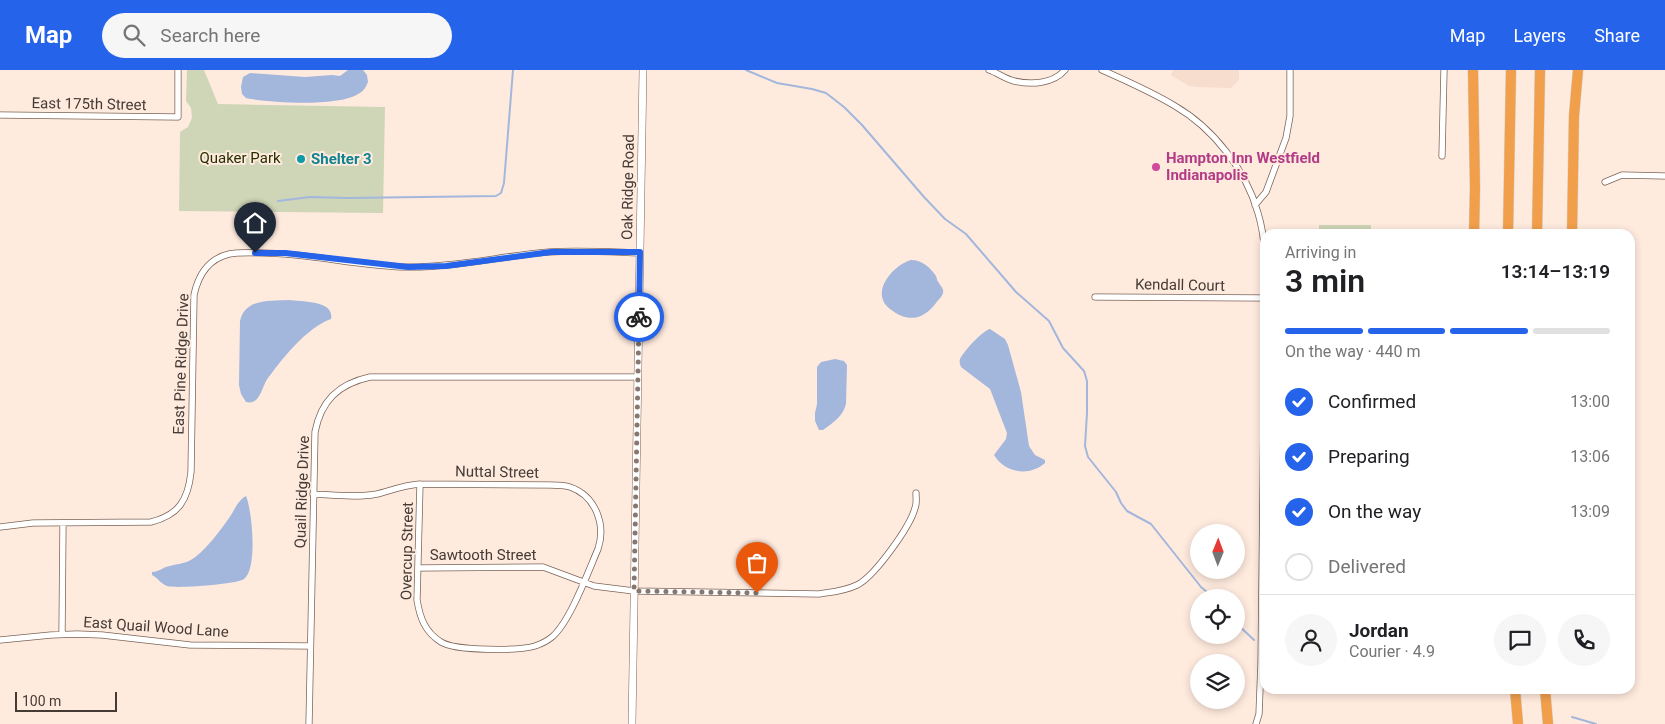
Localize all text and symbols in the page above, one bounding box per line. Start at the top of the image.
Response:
search box [102,13,452,58]
text: Map [25,21,72,49]
icon: search [120,21,148,49]
text: Search here [160,24,260,47]
text: Map [1450,25,1485,46]
text: Layers [1513,25,1566,46]
text: Share [1594,25,1640,46]
street label: East 175th Street [31,94,147,114]
street label: Oak Ridge Road [618,134,638,240]
park label: Quaker Park [199,149,281,167]
place label: Hampton Inn Westfield Indianapolis [1166,149,1320,184]
place label: Shelter 3 [311,150,372,168]
marker: Shelter 3 [295,153,307,165]
marker: Hampton Inn Westfield Indianapolis [1150,161,1162,173]
pin [234,202,276,253]
icon: home [241,209,269,237]
text: Arriving in [1285,243,1356,262]
text: 13:14–13:19 [1501,260,1610,283]
text: 3 min [1285,262,1365,300]
street label: Kendall Court [1135,275,1225,295]
courier [614,292,664,342]
street label: East Pine Ridge Drive [170,293,192,435]
icon: bike [625,303,653,331]
text: On the way · 440 m [1285,342,1421,361]
icon: check [1285,388,1313,416]
text: Confirmed [1328,390,1416,413]
text: 13:00 [1570,392,1610,411]
street label: Quail Ridge Drive [291,435,313,549]
icon: check [1285,443,1313,471]
text: Preparing [1328,445,1410,468]
text: 13:06 [1570,447,1610,466]
street label: Nuttal Street [455,462,539,482]
icon: check [1285,498,1313,526]
text: On the way [1328,500,1421,523]
street label: Overcup Street [397,502,417,600]
text: 13:09 [1570,502,1610,521]
north arrow [1190,524,1245,579]
map controls [1190,524,1245,709]
pin [736,542,778,593]
street label: Sawtooth Street [430,546,536,564]
icon: bag [743,549,771,577]
text: Delivered [1328,555,1406,578]
button: locate [1190,589,1245,644]
street label: East Quail Wood Lane [83,613,229,641]
button: person [1285,614,1337,666]
button: chat [1494,614,1546,666]
button: phone [1558,614,1610,666]
text: Jordan [1349,619,1409,642]
text: Courier · 4.9 [1349,642,1435,661]
button: layers [1190,654,1245,709]
scale bar [15,689,118,712]
text: 100 m [22,693,61,709]

